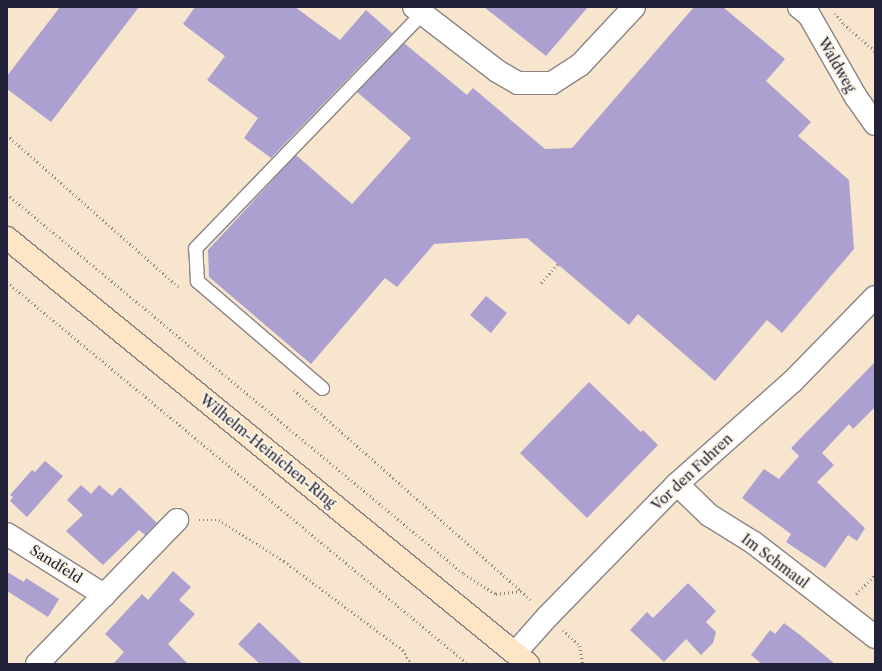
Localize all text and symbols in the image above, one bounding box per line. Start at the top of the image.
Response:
street label: Waldweg [815,35,859,95]
street label: Wilhelm-Heinichen-Ring [197,391,339,511]
street label: Vor den Fuhren [648,430,736,514]
street label: Im Schmaul [738,530,812,592]
street label: Sandfeld [27,541,85,587]

